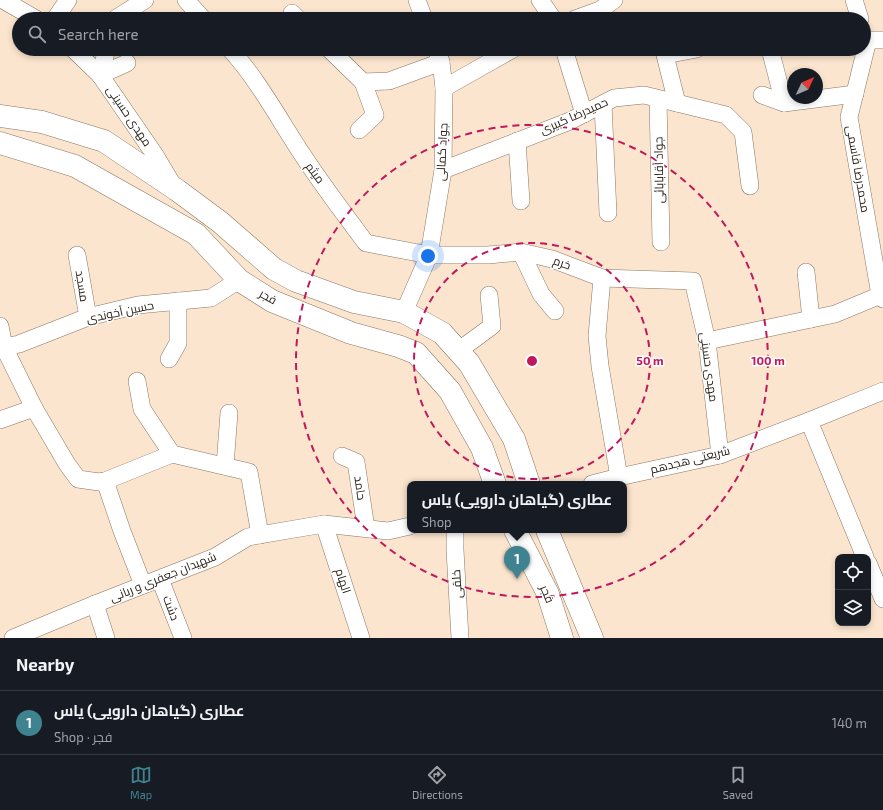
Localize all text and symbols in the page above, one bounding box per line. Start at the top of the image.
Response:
search box [12,12,871,56]
icon: search [26,23,48,45]
text: Search here [58,25,139,43]
north arrow [787,68,823,104]
street label: مهدی حسینی [104,82,155,149]
street label: حمیدرضا کبیری [537,94,610,137]
street label: جواد کمالی [432,122,451,182]
street label: محمدرضا قاسمی [843,124,874,214]
street label: جواد آقابابائی [650,137,667,203]
street label: میثم [302,159,328,187]
your location [418,246,438,266]
street label: خرم [551,252,573,274]
street label: مسجد [73,269,92,303]
street label: فجر [256,285,280,308]
street label: حسین آخوندی [85,297,155,326]
street label: مهدی حسینی [697,331,722,403]
text: 50 m [636,353,664,367]
text: 100 m [751,353,785,367]
centre of rings [525,354,539,368]
street label: شریعتی هجدهم [648,442,732,478]
street label: حامد [352,475,370,501]
popup [407,481,627,533]
text: عطاری (گیاهان دارویی) یاس [422,490,612,508]
text: Shop [422,514,452,530]
pin: 1 [504,546,530,579]
street label: شهیدان جعفری و ربانی [107,548,218,605]
map controls [835,554,871,626]
button: locate [835,554,871,590]
street label: الهام [331,566,355,596]
street label: خلقی [448,569,465,599]
street label: فجر [537,582,558,605]
button: layers [835,590,871,626]
street label: دشت [161,593,183,622]
text: Nearby [16,654,74,674]
text: عطاری (گیاهان دارویی) یاس [54,701,244,719]
text: 1 [26,715,32,731]
text: 140 m [832,715,867,731]
text: Shop · فجر [54,729,112,745]
tab: Map [130,764,152,801]
tab: Directions [412,764,463,801]
tab: Saved [723,764,753,801]

